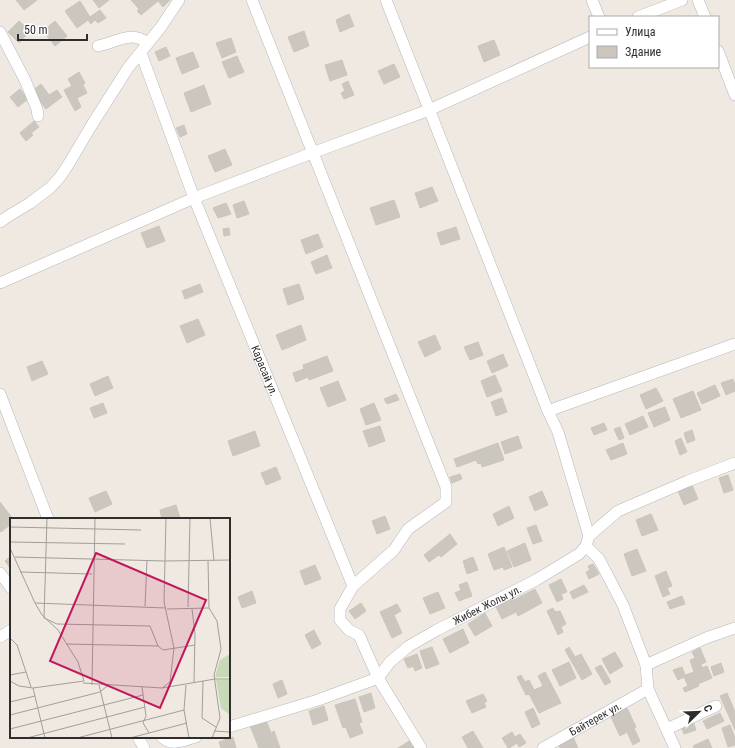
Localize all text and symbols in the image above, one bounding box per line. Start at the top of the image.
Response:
scale bar [18,16,87,42]
legend [589,16,719,68]
text: 50 m [24,23,48,37]
text: Улица [625,25,656,39]
text: Здание [625,45,662,59]
street label: Карасай ул. [249,343,281,398]
inset map [10,518,230,738]
street label: Жибек Жолы ул. [450,582,524,628]
north arrow [679,692,719,732]
street label: Байтерек ул. [567,699,624,738]
text: С [701,703,715,714]

